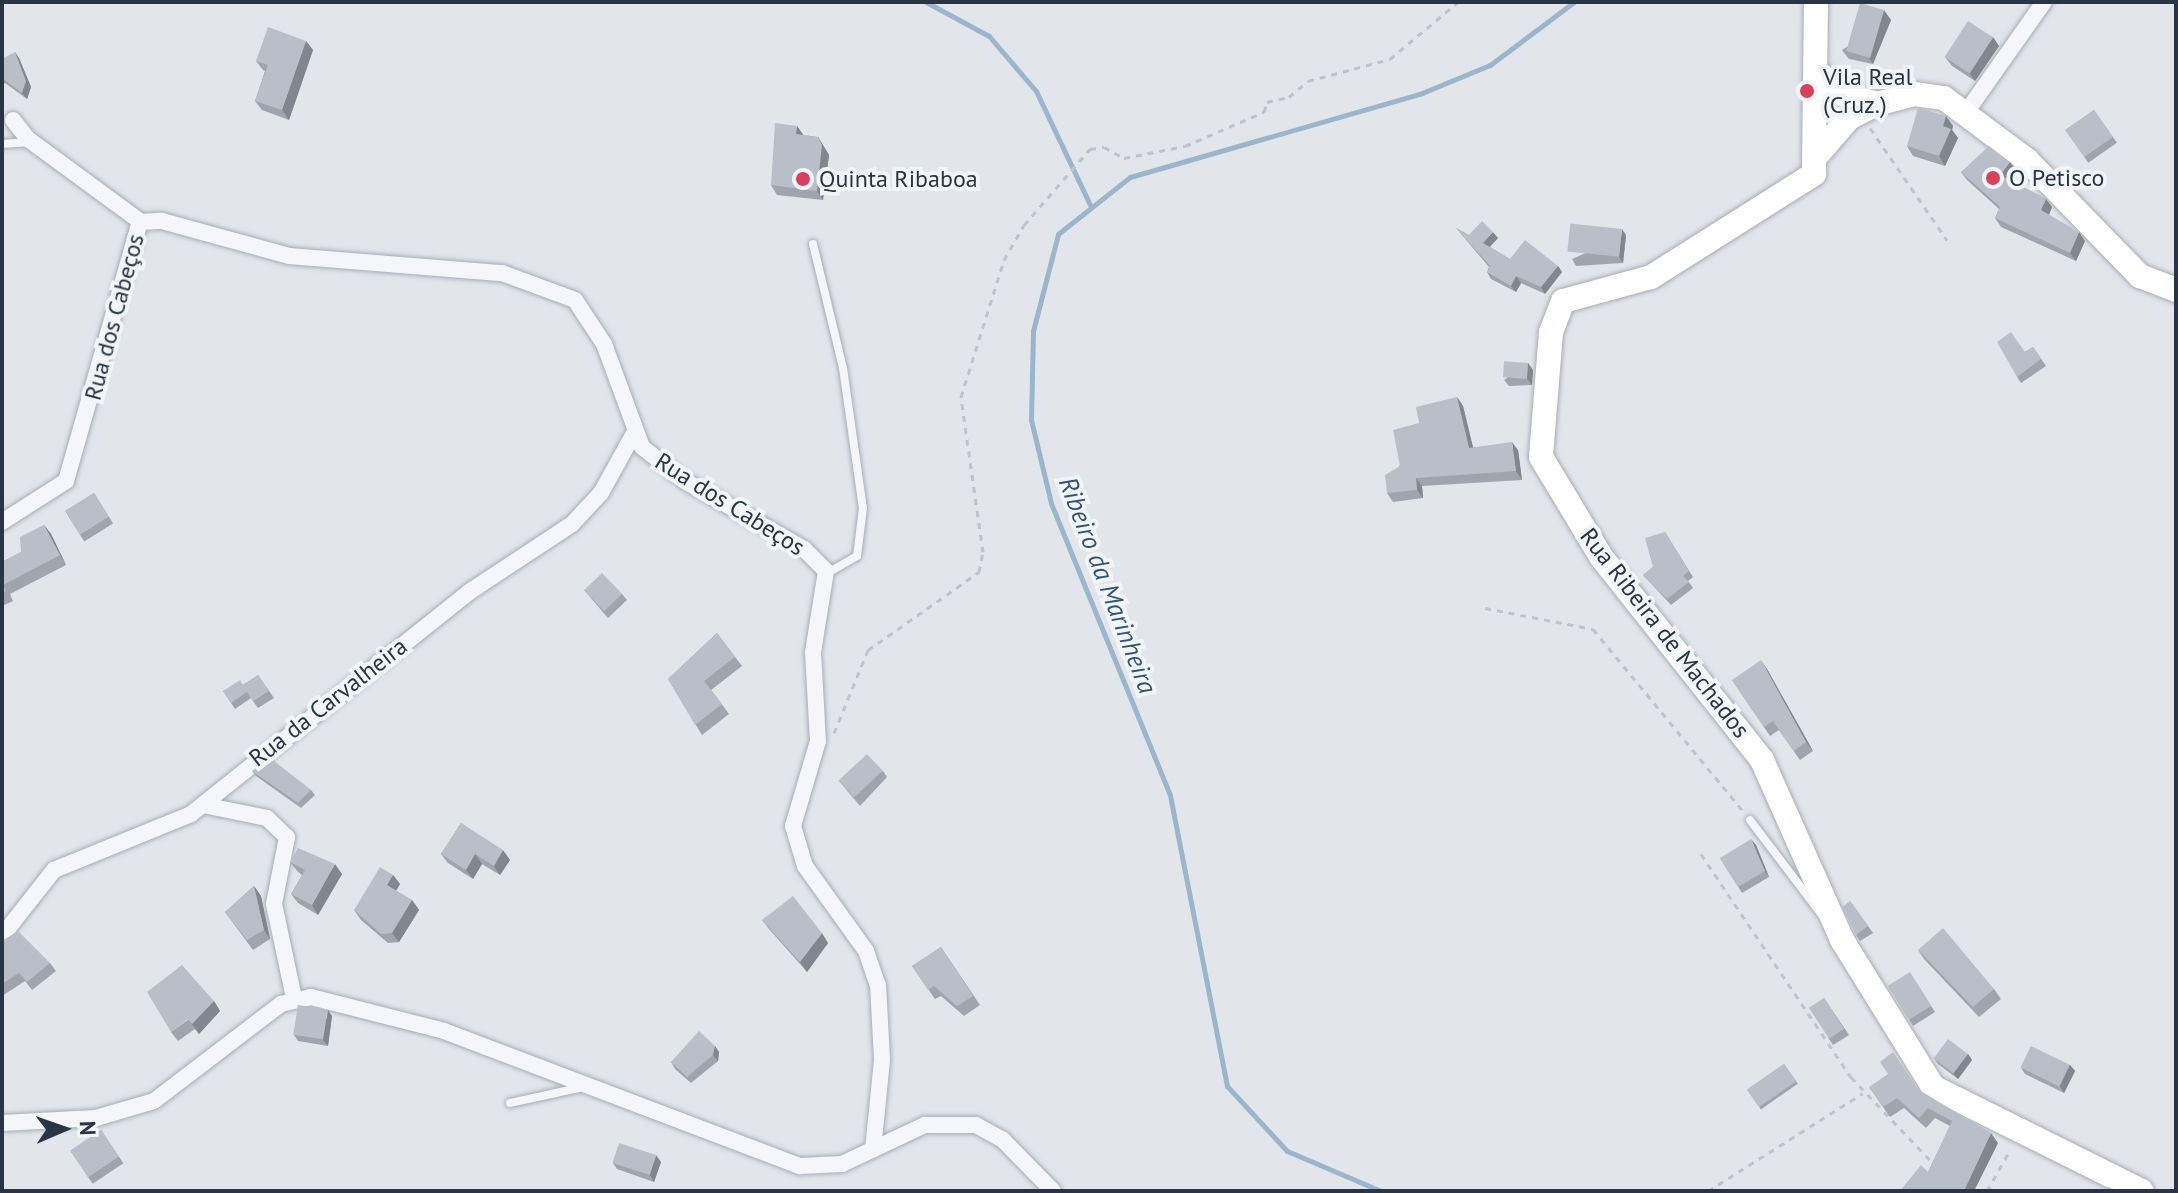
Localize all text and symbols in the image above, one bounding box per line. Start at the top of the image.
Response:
place label: Vila Real (Cruz.) [1823,63,1913,119]
marker: Vila Real (Cruz.) [1798,82,1816,100]
place label: O Petisco [2009,164,2104,192]
place label: Quinta Ribaboa [819,165,978,193]
marker: O Petisco [1984,169,2002,187]
marker: Quinta Ribaboa [794,170,812,188]
street label: Rua dos Cabeços [78,231,150,403]
street label: Rua dos Cabeços [650,447,810,561]
water label: Ribeiro da Marinheira [1052,472,1164,698]
street label: Rua Ribeira de Machados [1574,522,1756,744]
street label: Rua da Carvalheira [243,631,413,773]
north arrow [24,1089,104,1169]
text: N [74,1120,102,1136]

